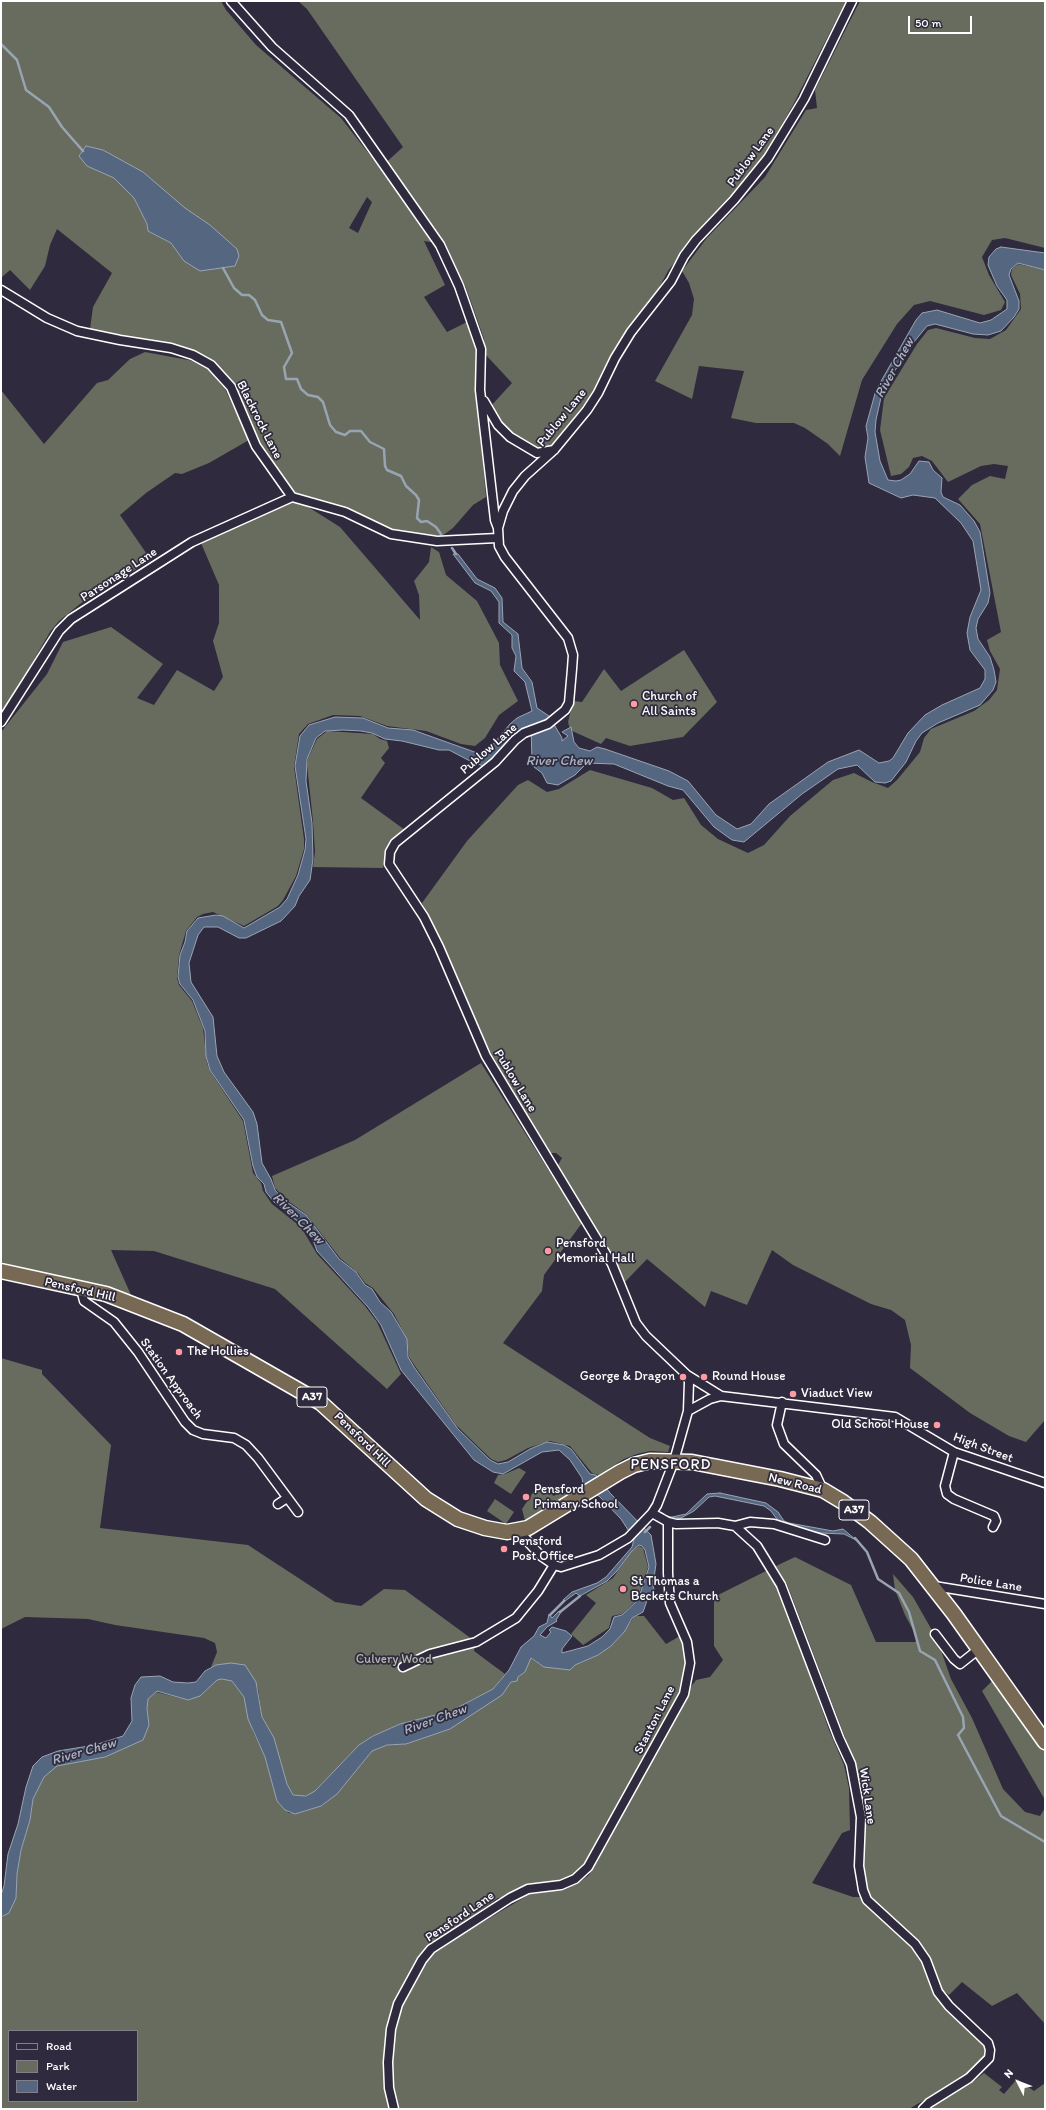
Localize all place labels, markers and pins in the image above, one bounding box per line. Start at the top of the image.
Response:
place label: Church of All Saints [642,689,697,720]
marker: Church of All Saints [629,699,639,709]
place label: Pensford Memorial Hall [556,1236,635,1267]
marker: Pensford Memorial Hall [543,1246,553,1256]
place label: The Hollies [187,1344,249,1360]
marker: The Hollies [174,1347,184,1357]
place label: George & Dragon [580,1369,675,1385]
place label: Round House [712,1369,786,1385]
marker: George & Dragon [678,1372,688,1382]
marker: Round House [699,1372,709,1382]
place label: Viaduct View [801,1386,873,1402]
marker: Viaduct View [788,1389,798,1399]
place label: Old School House [831,1417,929,1433]
marker: Old School House [932,1420,942,1430]
place label: Pensford Primary School [534,1482,618,1513]
marker: Pensford Primary School [521,1492,531,1502]
place label: Pensford Post Office [512,1534,574,1565]
marker: Pensford Post Office [499,1544,509,1554]
place label: St Thomas a Beckets Church [631,1574,719,1605]
marker: St Thomas a Beckets Church [618,1584,628,1594]

